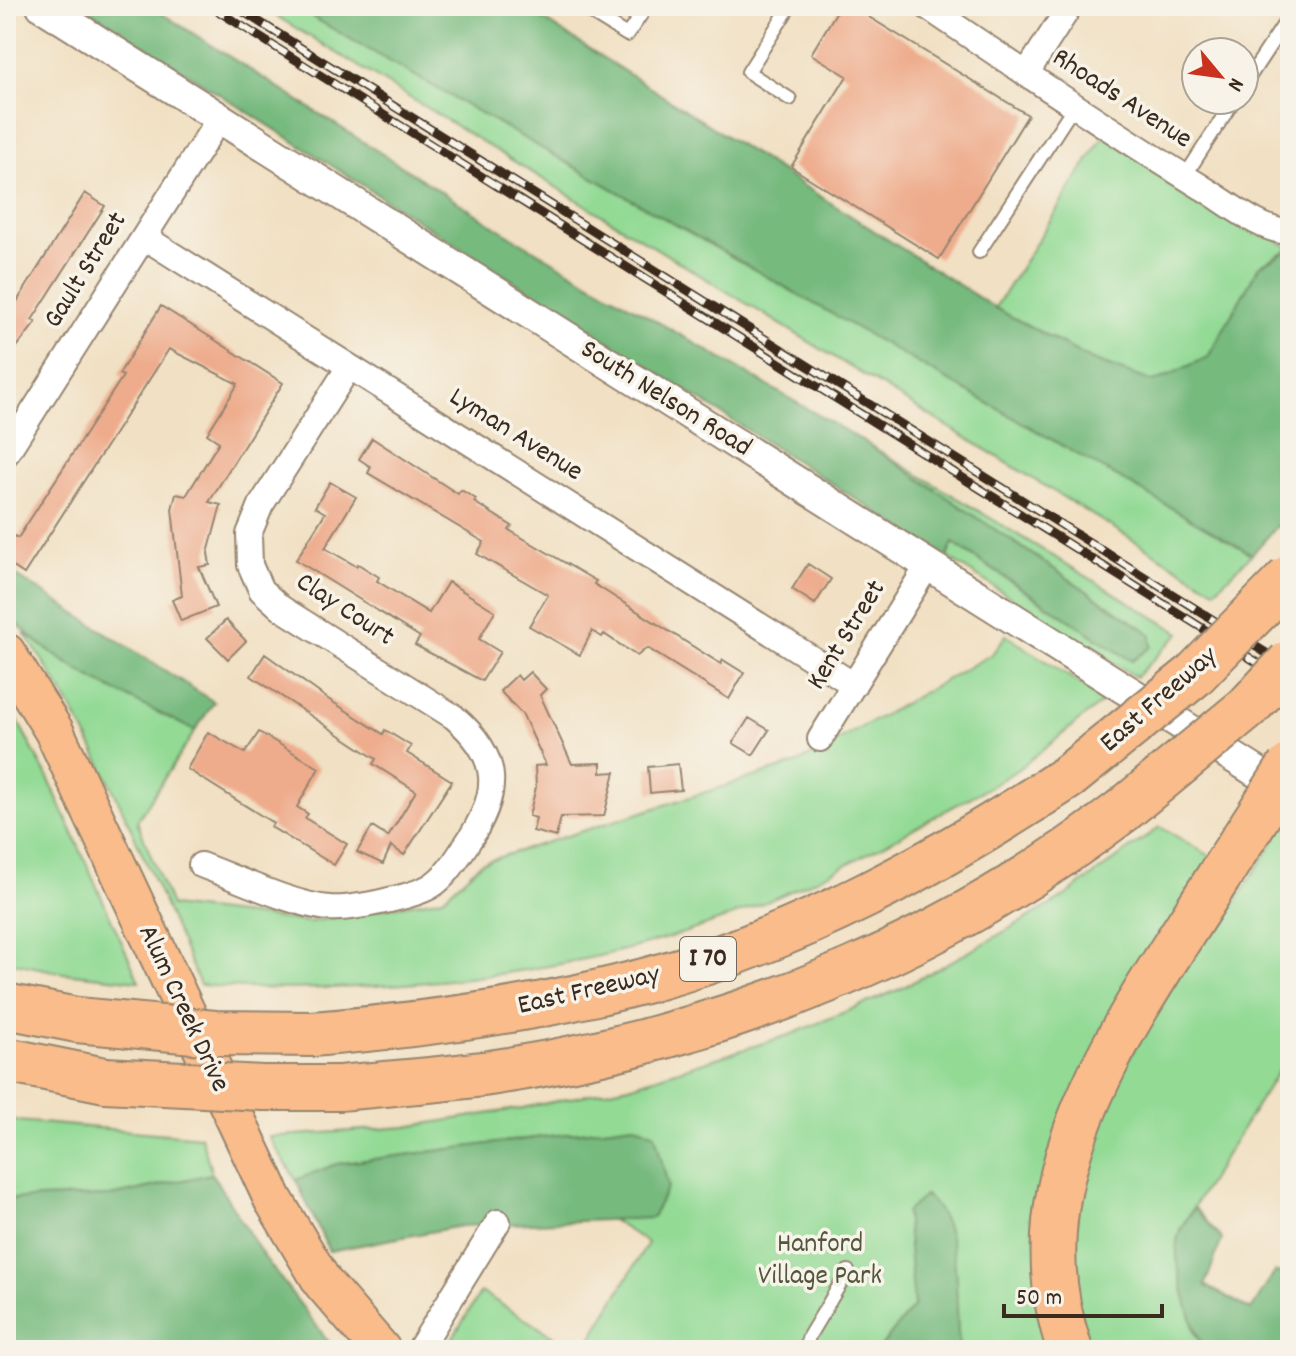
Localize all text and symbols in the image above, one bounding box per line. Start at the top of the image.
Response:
north arrow [1180,36,1260,116]
street label: Rhoads Avenue [1043,40,1199,160]
text: N [1218,72,1251,96]
street label: Gault Street [35,205,139,337]
street label: South Nelson Road [572,331,758,469]
street label: Lyman Avenue [440,379,590,493]
street label: Clay Court [287,564,401,658]
street label: Kent Street [798,573,898,699]
street label: East Freeway [1092,638,1228,763]
street label: Alum Creek Drive [126,919,238,1099]
road number: I 70 [680,937,736,981]
street label: East Freeway [514,956,664,1028]
park label: Hanford Village Park [758,1226,882,1298]
scale bar [1004,1268,1162,1318]
text: 50 m [1016,1282,1062,1316]

